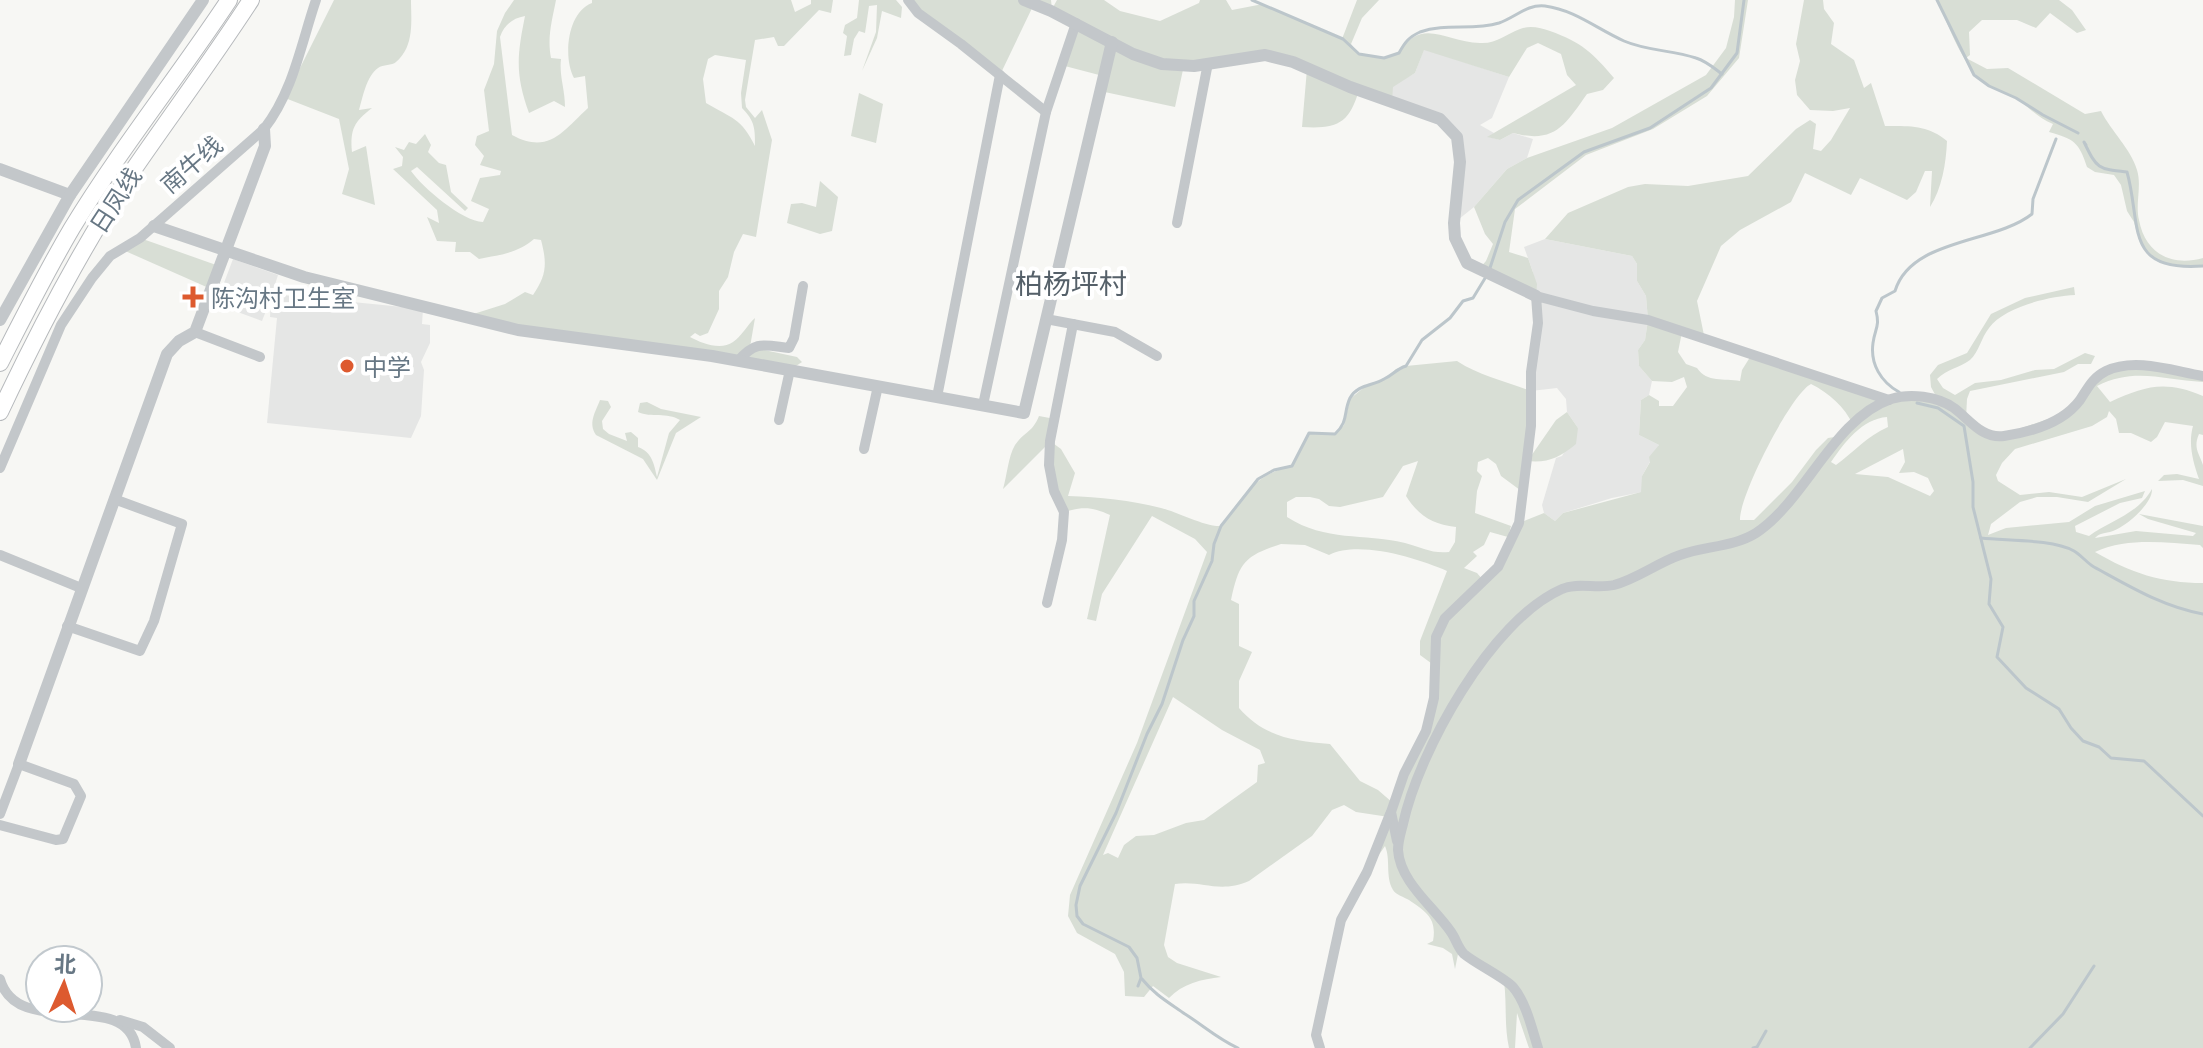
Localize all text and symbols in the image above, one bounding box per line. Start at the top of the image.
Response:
street label: 南牛线 [154,129,228,199]
street label: 日凤线 [83,162,147,238]
district label: 柏杨坪村 [1015,266,1127,300]
place label: 陈沟村卫生室 [211,283,355,312]
marker: 陈沟村卫生室 [182,286,204,308]
place label: 中学 [363,352,411,381]
marker: 中学 [338,357,356,375]
north arrow [24,944,104,1024]
text: 北 [53,949,77,977]

